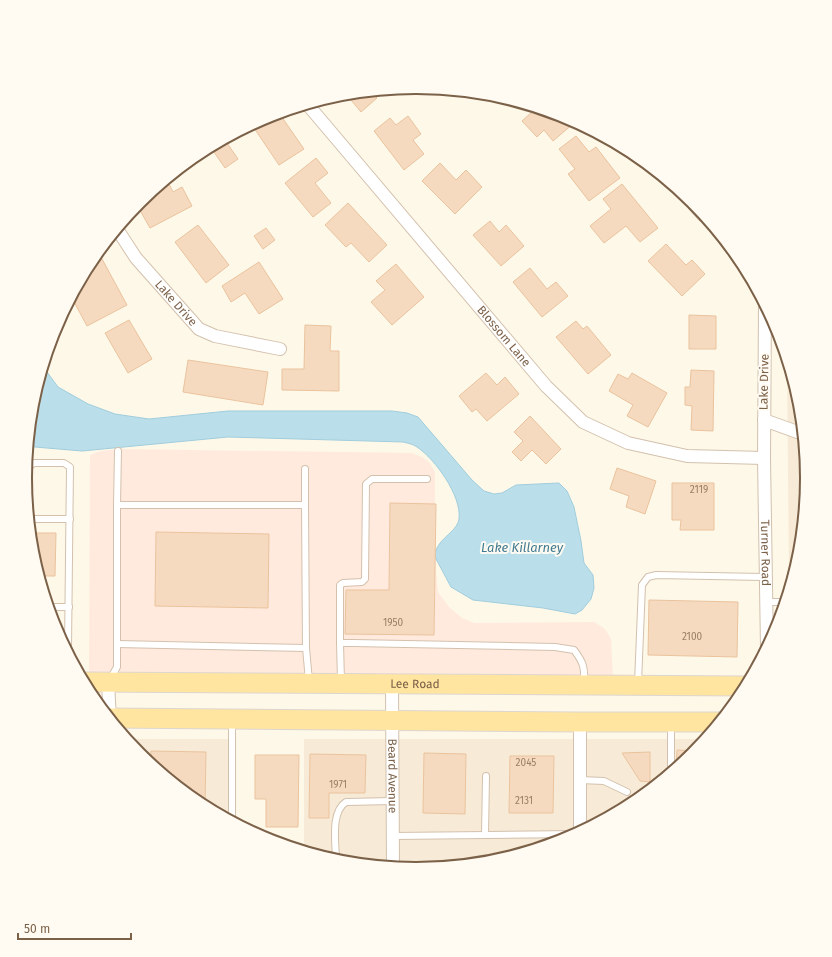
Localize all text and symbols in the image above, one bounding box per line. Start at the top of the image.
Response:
street label: Lake Drive [152,277,200,329]
street label: Blossom Lane [474,303,534,369]
street label: Lake Drive [757,354,771,410]
house number: 2119 [690,484,708,496]
street label: Turner Road [758,520,773,586]
water label: Lake Killarney [481,540,564,555]
house number: 1950 [383,617,404,629]
house number: 2100 [682,631,703,643]
street label: Lee Road [390,677,440,691]
street label: Beard Avenue [385,739,400,813]
house number: 2045 [516,757,536,769]
house number: 1971 [329,779,347,791]
house number: 2131 [515,795,533,807]
scale bar [18,915,131,941]
text: 50 m [24,922,50,936]

